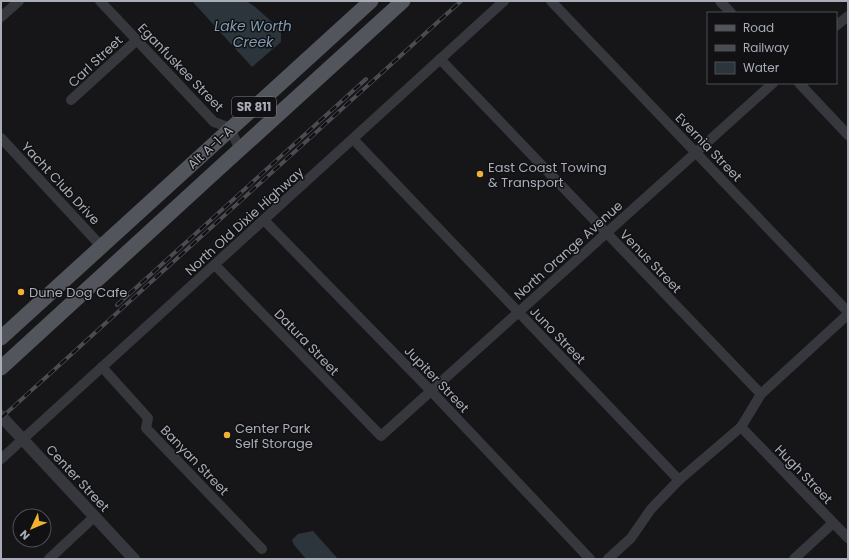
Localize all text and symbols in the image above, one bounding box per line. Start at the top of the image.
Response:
legend [707,12,837,84]
water label: Lake Worth Creek [214,16,292,52]
street label: Eganfuskee Street [133,19,228,116]
text: Road [743,19,774,36]
street label: Carl Street [64,31,127,92]
text: Railway [743,39,789,56]
text: Water [743,59,780,76]
road number: SR 811 [232,97,276,117]
street label: Evernia Street [671,109,746,186]
street label: Alt A-1-A [183,121,238,173]
street label: Yacht Club Drive [17,138,104,229]
place label: East Coast Towing & Transport [488,158,607,192]
street label: North Old Dixie Highway [181,162,308,280]
marker: East Coast Towing & Transport [475,169,485,179]
street label: North Orange Avenue [510,196,627,304]
street label: Venus Street [615,225,686,298]
place label: Dune Dog Cafe [29,283,127,302]
marker: Dune Dog Cafe [16,287,26,297]
street label: Juno Street [525,302,590,369]
street label: Datura Street [270,305,344,380]
street label: Jupiter Street [400,342,474,417]
place label: Center Park Self Storage [235,419,313,453]
street label: Banyan Street [156,421,233,500]
marker: Center Park Self Storage [222,430,232,440]
street label: Hugh Street [770,440,837,508]
street label: Center Street [41,441,114,516]
north arrow [12,508,52,548]
text: N [16,526,33,543]

